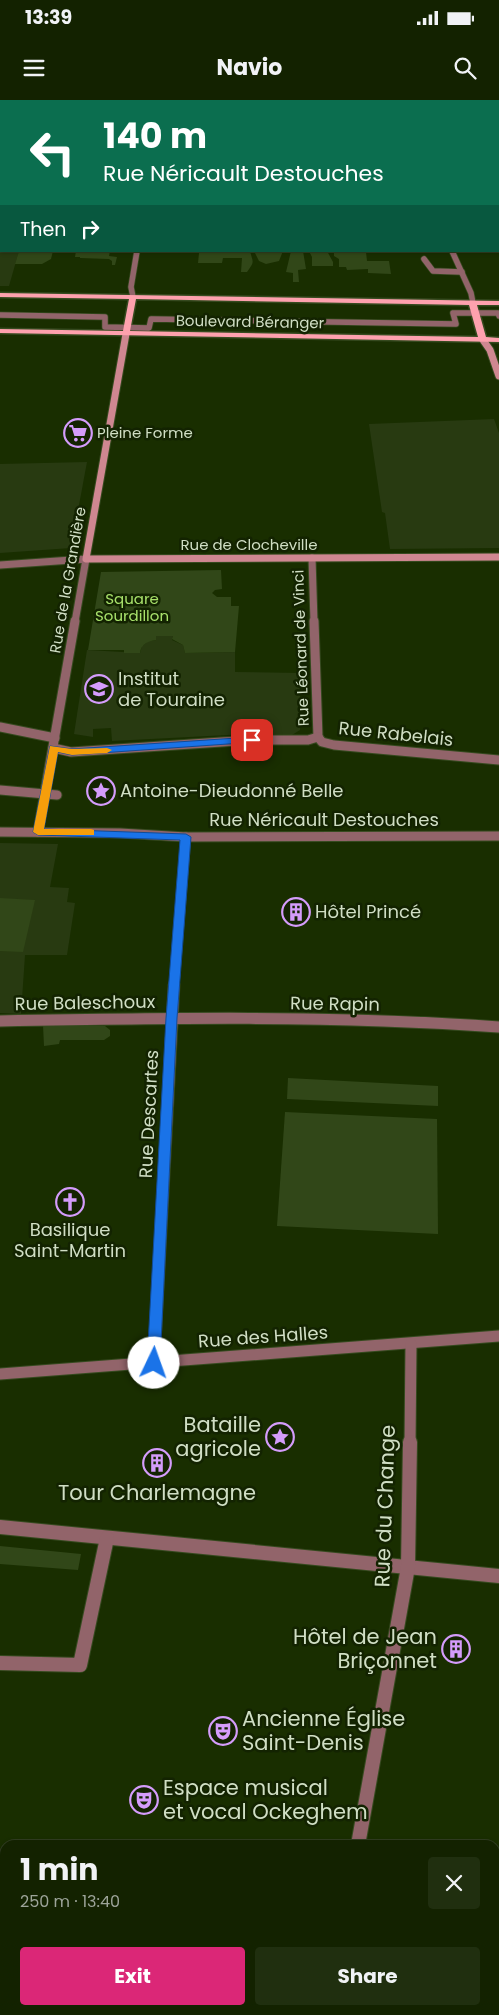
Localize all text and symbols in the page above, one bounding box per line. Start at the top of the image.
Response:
text: 13:39 [25,4,72,31]
text: Navio [217,52,282,83]
icon: menu [20,54,48,82]
icon: search [451,54,479,82]
text: 140 m [103,111,207,160]
icon: left [20,120,85,185]
text: Rue Néricault Destouches [103,158,384,189]
icon: right [76,215,104,243]
text: Then [20,216,66,243]
street label: Boulevard Béranger [176,310,325,333]
supermarket icon: Pleine Forme [63,418,93,448]
place label: Pleine Forme [97,422,193,443]
street label: Rue de la Grandière [44,505,91,655]
street label: Rue de Clocheville [180,534,318,555]
street label: Rue Léonard de Vinci [287,569,314,727]
park label: Square Sourdillon [95,588,169,626]
place label: Institut de Touraine [118,666,225,712]
school or university icon: Institut de Touraine [84,674,114,704]
street label: Rue Rabelais [337,715,455,752]
pin [231,719,273,761]
icon: arrive [238,726,266,754]
place icon: Antoine-Dieudonné Belle [86,776,116,806]
place label: Antoine-Dieudonné Belle [120,778,344,803]
street label: Rue Néricault Destouches [209,807,439,832]
building icon: Hôtel Princé [281,897,311,927]
place label: Hôtel Princé [315,899,421,924]
street label: Rue Baleschoux [14,989,156,1016]
street label: Rue Rapin [290,990,380,1017]
street label: Rue Descartes [133,1049,164,1179]
church icon: Basilique Saint-Martin [55,1187,85,1217]
place label: Basilique Saint-Martin [14,1217,126,1263]
street label: Rue des Halles [197,1319,329,1354]
position arrow [127,1336,179,1388]
place label: Bataille agricole [175,1410,261,1463]
place icon: Bataille agricole [265,1422,295,1452]
street label: Rue du Change [367,1424,402,1588]
building icon: Tour Charlemagne [142,1448,172,1478]
place label: Tour Charlemagne [58,1478,256,1507]
place label: Hôtel de Jean Briçonnet [293,1622,437,1675]
building icon: Hôtel de Jean Briçonnet [441,1634,471,1664]
place label: Ancienne Église Saint-Denis [242,1704,405,1757]
theatre icon: Ancienne Église Saint-Denis [208,1716,238,1746]
place label: Espace musical et vocal Ockeghem [163,1773,368,1826]
theatre icon: Espace musical et vocal Ockeghem [129,1785,159,1815]
text: 1 min [20,1848,98,1891]
button: close [428,1857,480,1909]
text: 250 m · 13:40 [20,1890,120,1913]
button: Exit [20,1947,245,2005]
button: Share [255,1947,480,2005]

